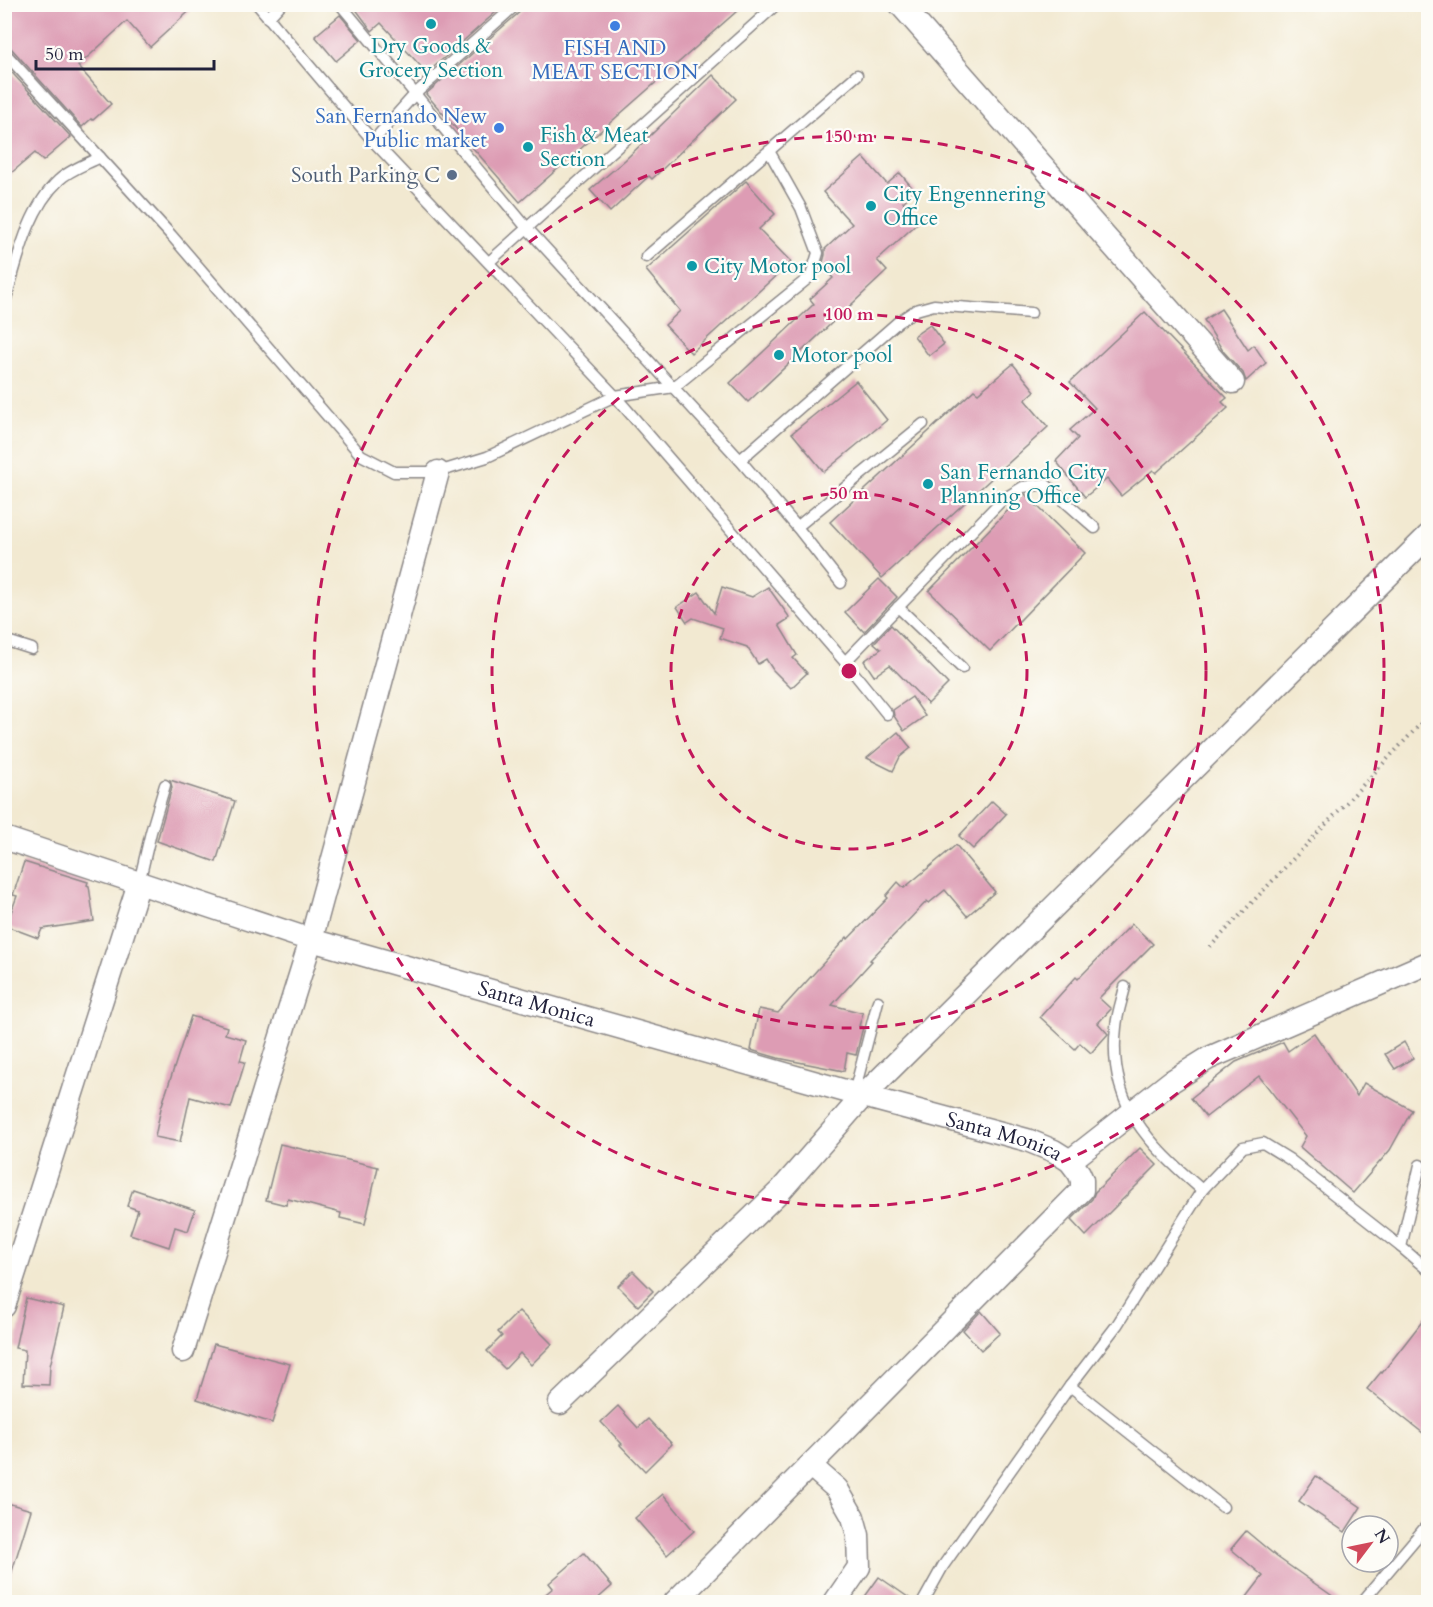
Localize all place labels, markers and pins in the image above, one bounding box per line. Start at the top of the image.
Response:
marker: Dry Goods & Grocery Section [424,17,438,31]
marker: FISH AND MEAT SECTION [608,19,622,33]
place label: Dry Goods & Grocery Section [359,32,503,85]
place label: FISH AND MEAT SECTION [532,34,699,87]
place label: San Fernando New Public market [315,102,487,155]
marker: San Fernando New Public market [492,121,506,135]
place label: Fish & Meat Section [540,121,649,174]
marker: Fish & Meat Section [521,140,535,154]
place label: South Parking C [291,161,440,190]
marker: South Parking C [445,168,459,182]
place label: City Engennering Office [883,180,1045,233]
marker: City Engennering Office [864,199,878,213]
place label: City Motor pool [704,252,851,281]
marker: City Motor pool [685,259,699,273]
place label: Motor pool [791,341,893,370]
marker: Motor pool [772,348,786,362]
place label: San Fernando City Planning Office [940,458,1107,511]
marker: San Fernando City Planning Office [921,477,935,491]
centre of rings [839,661,859,681]

